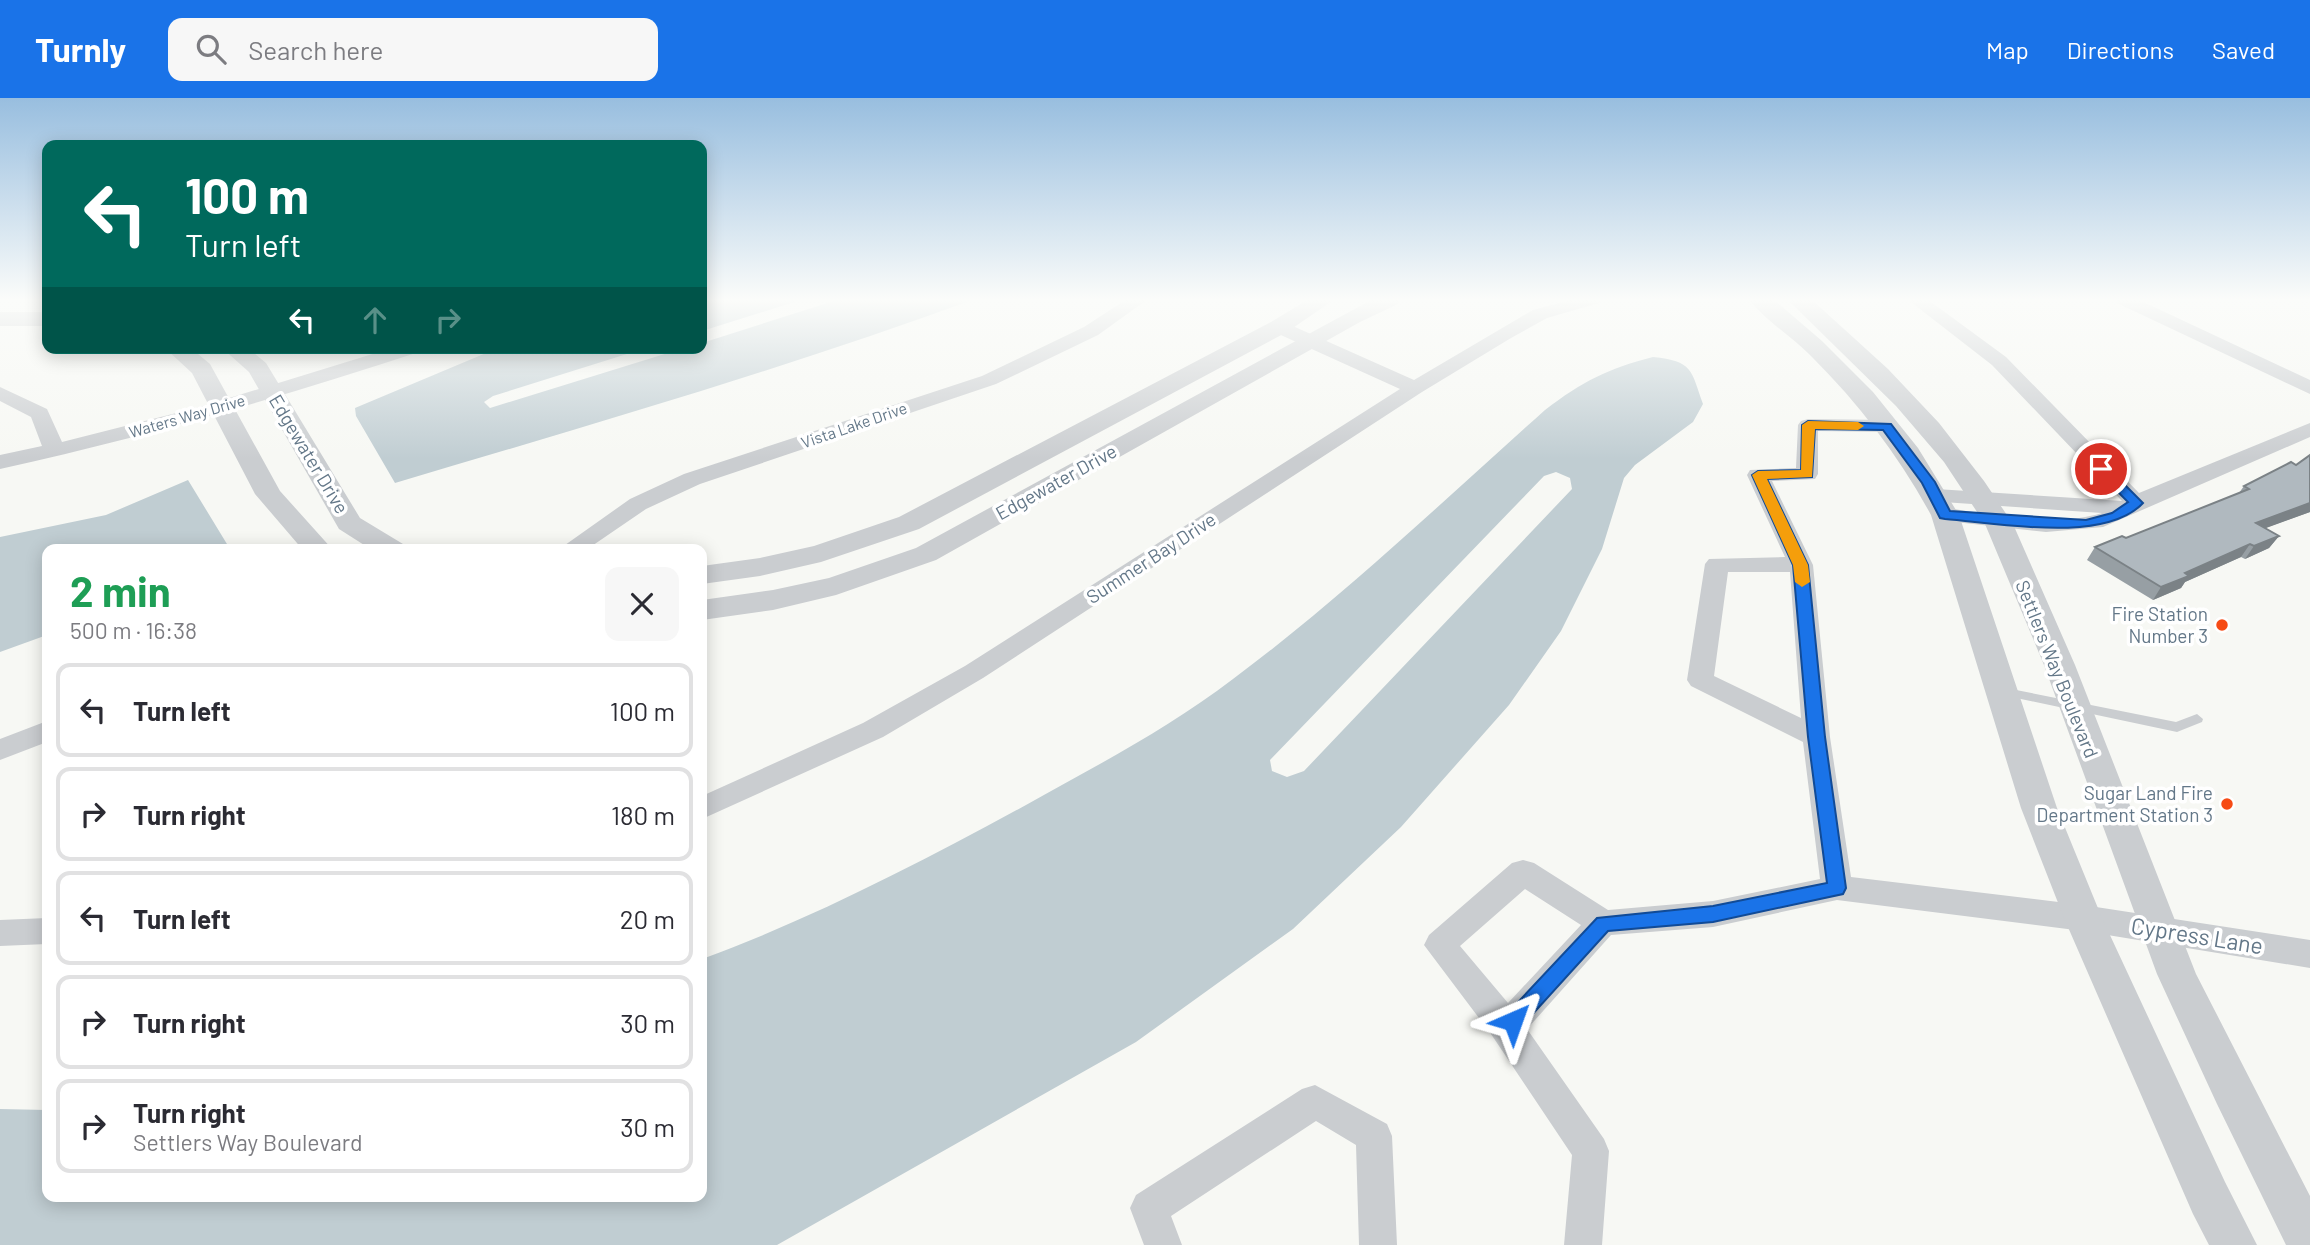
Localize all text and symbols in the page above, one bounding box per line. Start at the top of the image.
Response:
search box [168,18,658,81]
text: Turnly [35,29,126,69]
icon: search [192,30,230,68]
text: Search here [248,34,383,65]
text: Map [1986,35,2029,64]
text: Directions [2067,35,2174,64]
text: Saved [2212,35,2275,64]
text: 100 m [185,165,309,224]
icon: left [70,168,161,259]
text: Turn left [185,225,302,263]
icon: left [283,301,321,339]
icon: ahead [356,301,394,339]
icon: right [429,301,467,339]
street label: Waters Way Drive [127,390,247,441]
street label: Edgewater Drive [265,390,354,517]
street label: Vista Lake Drive [798,398,909,452]
street label: Edgewater Drive [991,439,1120,524]
pin [2071,439,2131,499]
icon: arrive [2082,450,2120,488]
street label: Summer Bay Drive [1082,507,1220,608]
text: 2 min [70,565,171,615]
button: close [605,567,679,641]
street label: Settlers Way Boulevard [2011,577,2104,761]
place label: Fire Station Number 3 [2112,602,2208,647]
text: 500 m · 16:38 [70,616,197,644]
marker: Fire Station Number 3 [2214,617,2230,633]
icon: left [74,691,112,729]
text: Turn left [133,695,231,726]
text: 100 m [610,695,675,726]
place label: Sugar Land Fire Department Station 3 [2037,781,2213,826]
icon: right [74,795,112,833]
marker: Sugar Land Fire Department Station 3 [2219,796,2235,812]
text: Turn right [133,799,246,830]
text: 180 m [611,799,675,830]
icon: left [74,899,112,937]
text: Turn left [133,903,231,934]
text: 20 m [620,903,675,934]
street label: Cypress Lane [2129,911,2265,959]
position arrow [1476,984,1550,1058]
icon: right [74,1003,112,1041]
text: Turn right [133,1007,246,1038]
text: 30 m [620,1007,675,1038]
text: Turn right [133,1097,246,1128]
icon: right [74,1107,112,1145]
text: 30 m [620,1111,675,1142]
text: Settlers Way Boulevard [133,1128,362,1156]

